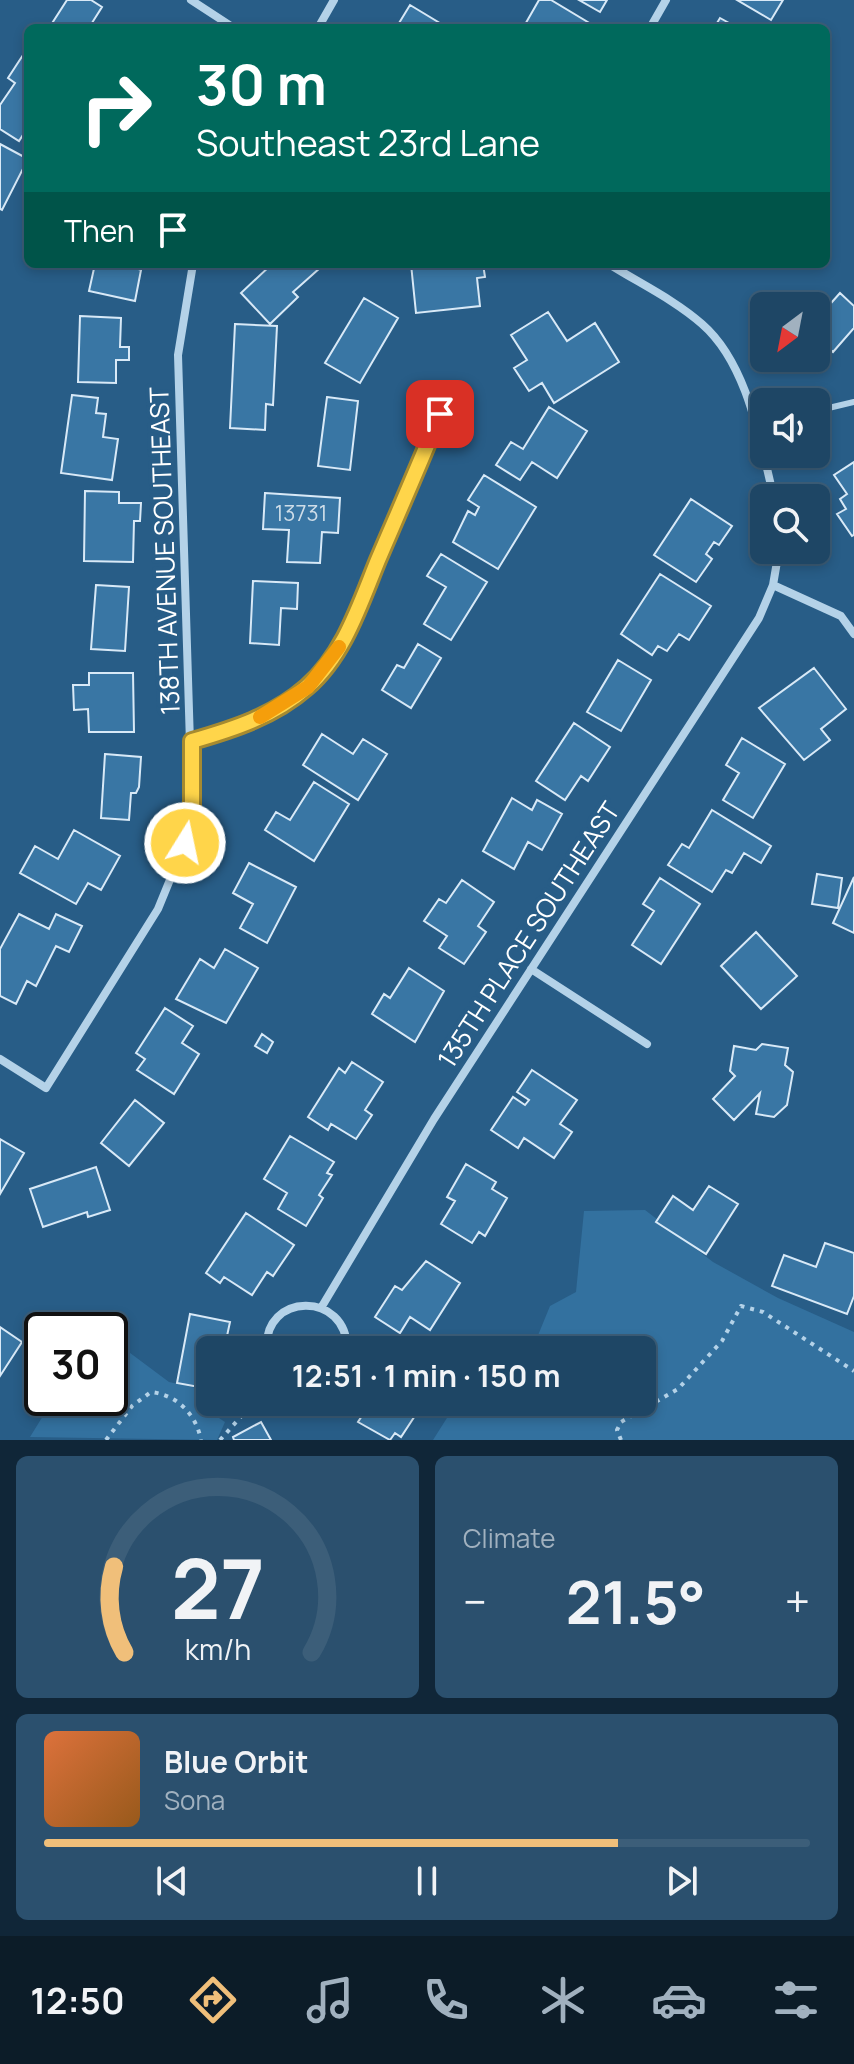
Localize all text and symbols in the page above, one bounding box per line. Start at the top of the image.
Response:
text: 30 m [196,45,327,122]
icon: right [64,56,168,160]
text: Southeast 23rd Lane [196,118,540,167]
icon: arrive [151,208,195,252]
text: Then [64,210,135,251]
north arrow [750,292,830,372]
map controls [750,292,830,564]
pin [406,380,474,448]
street label: 138TH AVENUE SOUTHEAST [140,386,188,716]
button: sound [750,388,830,468]
icon: arrive [418,392,462,436]
button: search [750,484,830,564]
house number: 13731 [275,498,327,528]
street label: 135TH PLACE SOUTHEAST [429,794,628,1074]
position arrow [143,801,227,885]
speed limit sign: 30 [24,1312,128,1416]
text: 12:51 · 1 min · 150 m [292,1355,560,1396]
text: Climate [463,1520,555,1556]
text: 27 [171,1530,264,1644]
text: 21.5° [566,1560,706,1642]
text: − [463,1571,487,1631]
text: + [785,1571,810,1631]
text: km/h [184,1630,251,1669]
text: Blue Orbit [164,1741,309,1782]
text: Sona [164,1782,225,1818]
icon: previous [150,1859,194,1903]
icon: pause [405,1859,449,1903]
icon: next [660,1859,704,1903]
icon: directions [185,1972,241,2028]
icon: music [302,1972,358,2028]
icon: phone [418,1972,474,2028]
icon: climate [535,1972,591,2028]
icon: car [651,1972,707,2028]
icon: filters [768,1972,824,2028]
text: 12:50 [30,1976,125,2025]

